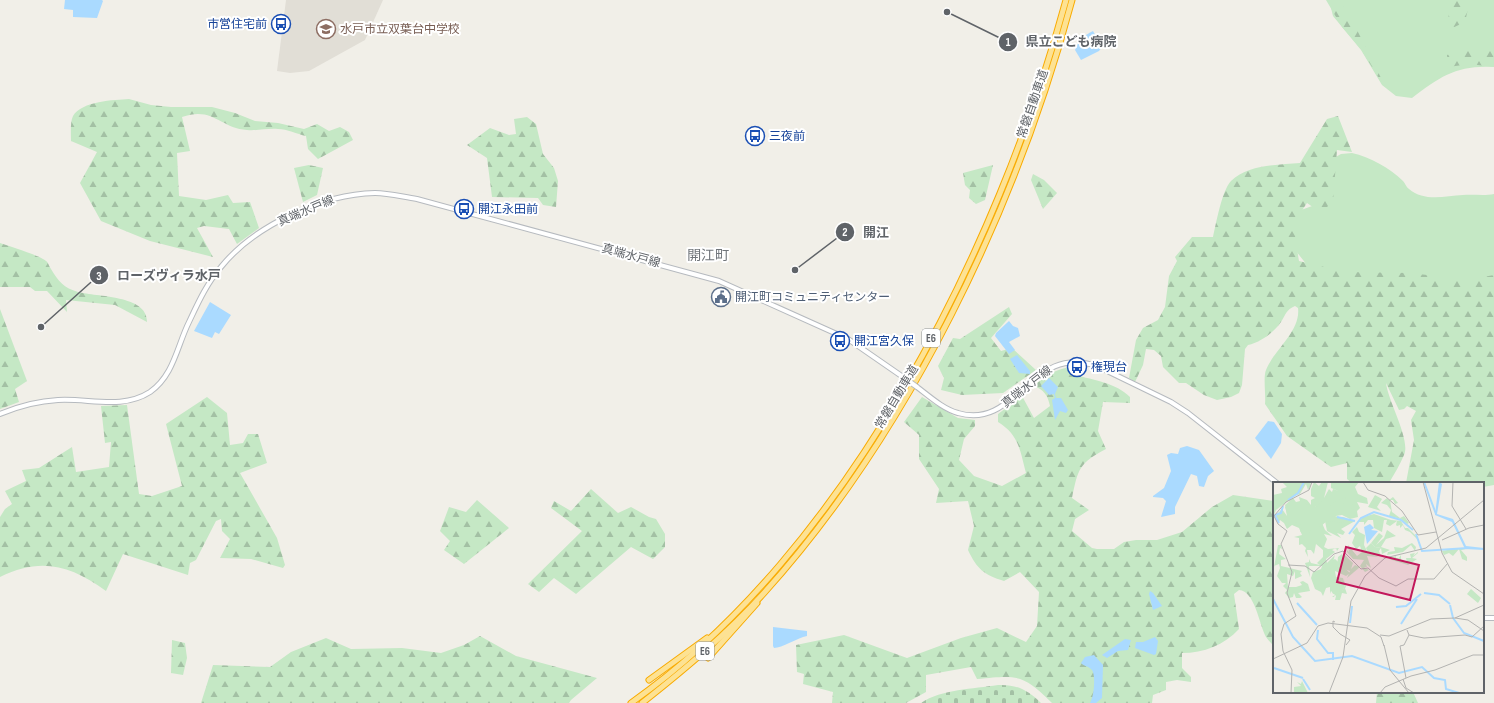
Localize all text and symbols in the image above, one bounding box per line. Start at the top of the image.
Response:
bus stop icon: 市営住宅前 [270,13,292,35]
place label: 市営住宅前 [207,17,267,32]
school or university icon: 水戸市立双葉台中学校 [315,18,337,40]
place label: 水戸市立双葉台中学校 [340,22,460,37]
callout: 県立こども病院 [998,29,1125,54]
text: 県立こども病院 [1025,34,1117,50]
text: 1 [1006,35,1011,50]
street label: 常磐自動車道 [1014,68,1052,140]
bus stop icon: 三夜前 [744,125,766,147]
place label: 三夜前 [769,129,805,144]
street label: 真端水戸線 [275,192,337,230]
bus stop icon: 開江永田前 [453,198,475,220]
place label: 開江永田前 [478,202,538,217]
callout: 開江 [835,220,897,245]
text: 2 [842,225,848,240]
text: 開江 [863,225,889,241]
street label: 真端水戸線 [600,241,662,271]
district label: 開江町 [687,247,729,264]
callout: ローズヴィラ水戸 [89,263,229,288]
text: ローズヴィラ水戸 [117,268,221,284]
text: 3 [96,269,102,284]
public building icon: 開江町コミュニティセンター [710,286,732,308]
place label: 開江町コミュニティセンター [735,290,890,305]
road number: E6 [922,329,940,347]
bus stop icon: 開江宮久保 [829,330,851,352]
place label: 開江宮久保 [854,334,914,349]
bus stop icon: 権現台 [1066,356,1088,378]
place label: 権現台 [1091,360,1127,375]
street label: 常磐自動車道 [872,362,922,432]
street label: 真端水戸線 [999,363,1055,411]
inset map [1273,482,1484,693]
road number: E6 [696,642,714,660]

